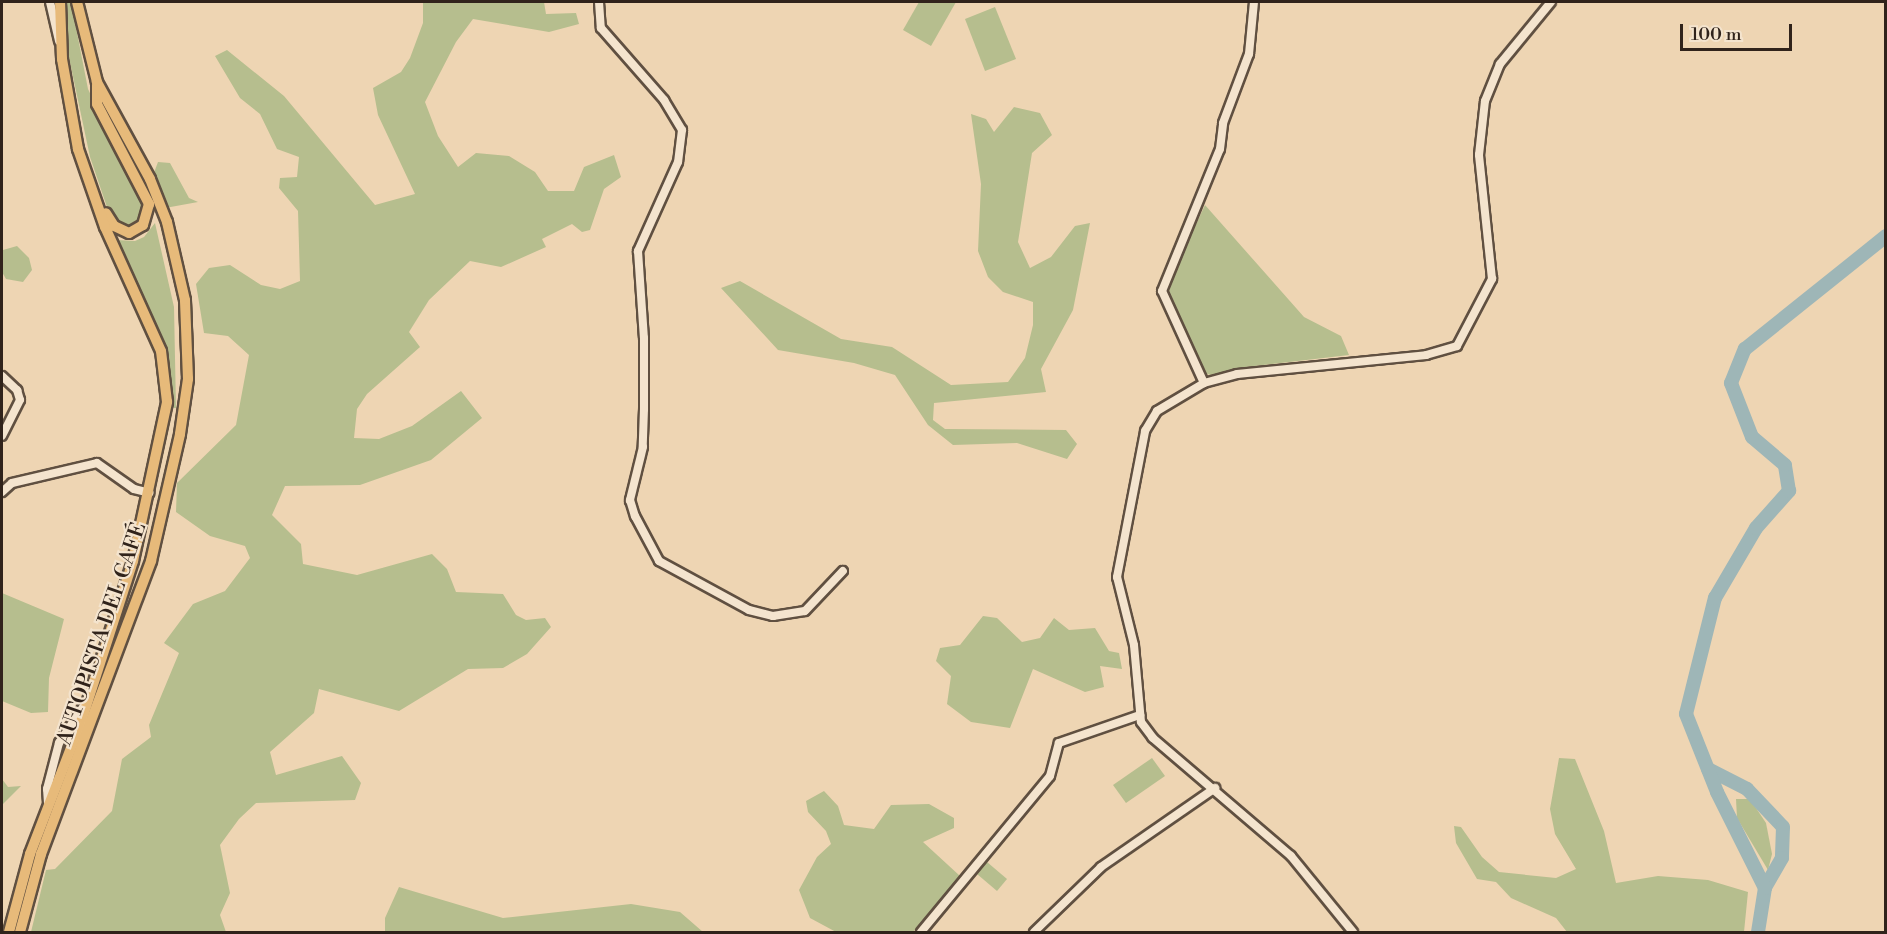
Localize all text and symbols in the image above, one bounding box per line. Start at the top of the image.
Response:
scale bar [1683,12,1796,50]
text: 100 m [1691,23,1742,46]
street label: AUTOPISTA DEL CAFÉ [52,519,152,749]

